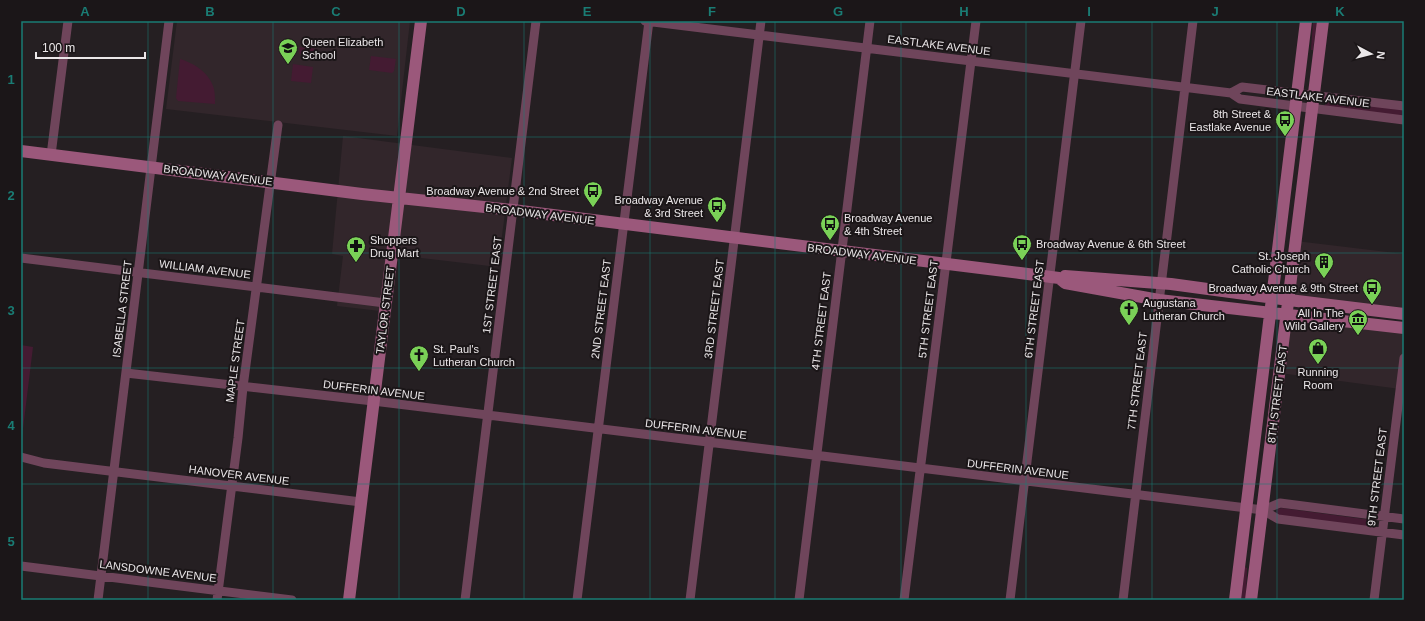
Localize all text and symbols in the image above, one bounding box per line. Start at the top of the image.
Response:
text: A [80,4,90,19]
text: B [205,4,215,19]
text: C [331,4,341,19]
text: D [456,4,466,19]
text: E [583,4,592,19]
text: F [708,4,716,19]
text: G [833,4,843,19]
text: H [959,4,969,19]
text: I [1087,4,1091,19]
text: J [1211,4,1219,19]
text: K [1335,4,1345,19]
street label: EASTLAKE AVENUE [887,33,991,57]
scale bar [36,34,145,60]
north arrow [1351,34,1391,74]
place label: Queen Elizabeth School [302,36,383,61]
school or university icon: Queen Elizabeth School [277,37,299,65]
text: 100 m [42,41,75,55]
text: N [1374,51,1387,60]
text: 1 [7,72,15,87]
street label: EASTLAKE AVENUE [1266,85,1370,109]
place label: 8th Street & Eastlake Avenue [1189,108,1272,133]
bus stop icon: 8th Street & Eastlake Avenue [1274,109,1296,137]
street label: BROADWAY AVENUE [163,162,273,188]
bus stop icon: Broadway Avenue & 2nd Street [582,180,604,208]
place label: Broadway Avenue & 2nd Street [426,185,579,197]
text: 2 [7,188,15,203]
place label: Broadway Avenue & 3rd Street [615,194,703,219]
bus stop icon: Broadway Avenue & 3rd Street [706,195,728,223]
street label: BROADWAY AVENUE [485,201,595,227]
place label: Broadway Avenue & 4th Street [844,212,932,237]
bus stop icon: Broadway Avenue & 4th Street [819,213,841,241]
bus stop icon: Broadway Avenue & 6th Street [1011,233,1033,261]
place label: Shoppers Drug Mart [370,234,419,259]
pharmacy icon: Shoppers Drug Mart [345,235,367,263]
street label: 1ST STREET EAST [480,235,504,334]
place label: Broadway Avenue & 6th Street [1036,238,1186,250]
street label: BROADWAY AVENUE [807,241,917,267]
place label: St. Joseph Catholic Church [1232,250,1310,275]
building icon: St. Joseph Catholic Church [1313,251,1335,279]
street label: WILLIAM AVENUE [159,257,251,281]
street label: 2ND STREET EAST [589,258,613,359]
street label: 3RD STREET EAST [702,258,726,359]
street label: ISABELLA STREET [110,259,134,358]
street label: 5TH STREET EAST [916,259,940,359]
street label: 6TH STREET EAST [1022,259,1046,359]
street label: TAYLOR STREET [374,265,396,355]
street label: 4TH STREET EAST [809,271,833,371]
bus stop icon: Broadway Avenue & 9th Street [1361,277,1383,305]
place label: Broadway Avenue & 9th Street [1208,282,1358,294]
place label: Augustana Lutheran Church [1143,297,1225,322]
church icon: Augustana Lutheran Church [1118,298,1140,326]
text: 3 [7,303,15,318]
place label: All In The Wild Gallery [1285,307,1344,332]
museum icon: All In The Wild Gallery [1347,308,1369,336]
street label: MAPLE STREET [223,318,247,403]
street label: 7TH STREET EAST [1125,331,1149,431]
shop icon: Running Room [1307,337,1329,365]
place label: St. Paul's Lutheran Church [433,343,515,368]
church icon: St. Paul's Lutheran Church [408,344,430,372]
street label: 8TH STREET EAST [1265,344,1289,444]
place label: Running Room [1298,366,1338,391]
street label: DUFFERIN AVENUE [322,378,426,402]
street label: DUFFERIN AVENUE [644,417,748,441]
text: 4 [7,418,15,433]
street label: 9TH STREET EAST [1365,427,1389,527]
street label: DUFFERIN AVENUE [966,457,1070,481]
street label: HANOVER AVENUE [188,463,290,487]
text: 5 [7,534,15,549]
street label: LANSDOWNE AVENUE [99,558,217,584]

